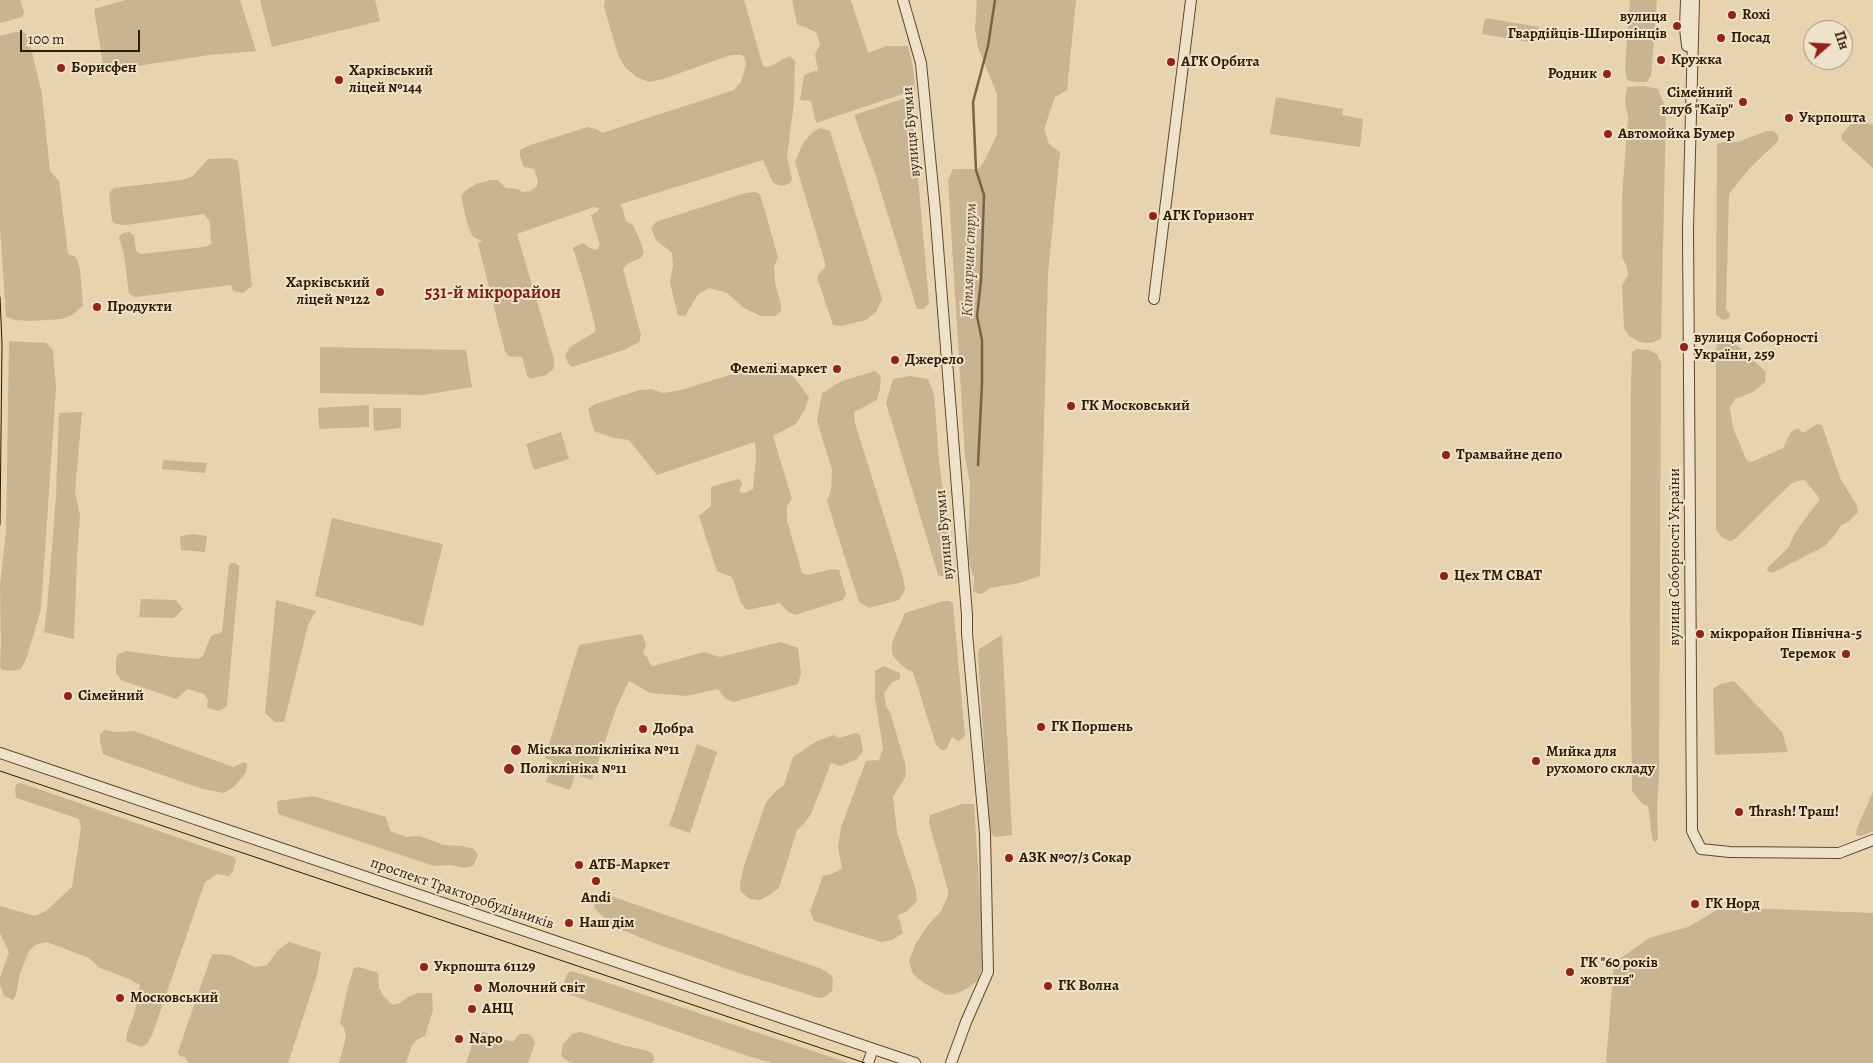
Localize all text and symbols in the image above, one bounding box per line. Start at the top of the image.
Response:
place label: Roxi [1742,6,1770,24]
place label: вулиця Гвардійців-Широнінців [1508,8,1667,43]
marker: Roxi [1726,9,1738,21]
scale bar [22,20,142,52]
marker: вулиця Гвардійців-Широнінців [1671,20,1683,32]
north arrow [1803,20,1853,70]
text: 100 m [28,29,65,49]
place label: Посад [1731,29,1770,47]
text: Пн [1830,29,1854,52]
marker: Посад [1715,32,1727,44]
place label: Кружка [1671,51,1722,69]
place label: АГК Орбита [1181,53,1260,71]
marker: Кружка [1655,54,1667,66]
marker: АГК Орбита [1165,56,1177,68]
place label: Борисфен [71,59,137,77]
marker: Борисфен [55,62,67,74]
place label: Харківський ліцей №144 [349,62,433,97]
place label: Родник [1548,65,1597,83]
marker: Родник [1601,68,1613,80]
marker: Харківський ліцей №144 [333,74,345,86]
place label: Сімейний клуб "Каїр" [1661,84,1733,119]
street label: вулиця Бучми [899,86,925,178]
marker: Сімейний клуб "Каїр" [1737,96,1749,108]
place label: Укрпошта [1799,109,1866,127]
marker: Укрпошта [1783,112,1795,124]
place label: Автомойка Бумер [1618,125,1735,143]
marker: Автомойка Бумер [1602,128,1614,140]
water label: Кітлярчин струм [958,203,982,317]
place label: АГК Горизонт [1163,207,1254,225]
marker: АГК Горизонт [1147,210,1159,222]
place label: Харківський ліцей №122 [286,274,370,309]
district label: 531-й мікрорайон [425,283,561,305]
marker: Харківський ліцей №122 [374,286,386,298]
place label: Продукти [107,298,172,316]
marker: Продукти [91,301,103,313]
place label: вулиця Соборності України, 259 [1694,329,1818,364]
marker: вулиця Соборності України, 259 [1678,341,1690,353]
place label: Джерело [905,351,964,369]
marker: Джерело [889,354,901,366]
place label: Фемелі маркет [730,360,827,378]
marker: Фемелі маркет [831,363,843,375]
place label: ГК Московський [1081,397,1190,415]
marker: ГК Московський [1065,400,1077,412]
place label: Трамвайне депо [1456,446,1562,464]
marker: Трамвайне депо [1440,449,1452,461]
street label: вулиця Соборності України [1666,468,1684,646]
street label: вулиця Бучми [932,489,958,581]
place label: Цех ТМ СВАТ [1454,567,1542,585]
marker: Цех ТМ СВАТ [1438,570,1450,582]
place label: мікрорайон Північна-5 [1710,625,1862,643]
marker: мікрорайон Північна-5 [1694,628,1706,640]
place label: Теремок [1781,645,1836,663]
marker: Теремок [1840,648,1852,660]
place label: Сімейний [78,687,144,705]
marker: Сімейний [62,690,74,702]
place label: ГК Поршень [1051,718,1133,736]
place label: Добра [653,720,694,738]
marker: ГК Поршень [1035,721,1047,733]
marker: Добра [637,723,649,735]
place label: Міська поліклініка №11 [527,741,679,759]
marker: Міська поліклініка №11 [509,743,523,757]
place label: Мийка для рухомого складу [1546,743,1655,778]
marker: Мийка для рухомого складу [1530,755,1542,767]
place label: Поліклініка №11 [520,760,627,778]
marker: Поліклініка №11 [502,762,516,776]
place label: Thrash! Траш! [1749,803,1839,821]
marker: Thrash! Траш! [1733,806,1745,818]
place label: АЗК №07/3 Сокар [1019,849,1131,867]
marker: АЗК №07/3 Сокар [1003,852,1015,864]
street label: проспект Тракторобудівників [368,854,556,934]
place label: АТБ-Маркет [589,856,670,874]
marker: АТБ-Маркет [573,859,585,871]
marker: Andi [590,875,602,887]
place label: Andi [581,889,611,907]
place label: ГК Норд [1705,895,1760,913]
marker: ГК Норд [1689,898,1701,910]
place label: Наш дім [579,914,634,932]
marker: Наш дім [563,917,575,929]
place label: ГК "60 років жовтня" [1580,954,1658,989]
place label: Укрпошта 61129 [434,958,535,976]
marker: Укрпошта 61129 [418,961,430,973]
marker: ГК "60 років жовтня" [1564,966,1576,978]
place label: ГК Волна [1058,977,1119,995]
place label: Молочний світ [488,979,585,997]
marker: ГК Волна [1042,980,1054,992]
marker: Молочний світ [472,982,484,994]
place label: Московський [130,989,218,1007]
marker: Московський [114,992,126,1004]
place label: АНЦ [482,1000,514,1018]
marker: АНЦ [466,1003,478,1015]
place label: Napo [469,1030,503,1048]
marker: Napo [453,1033,465,1045]

